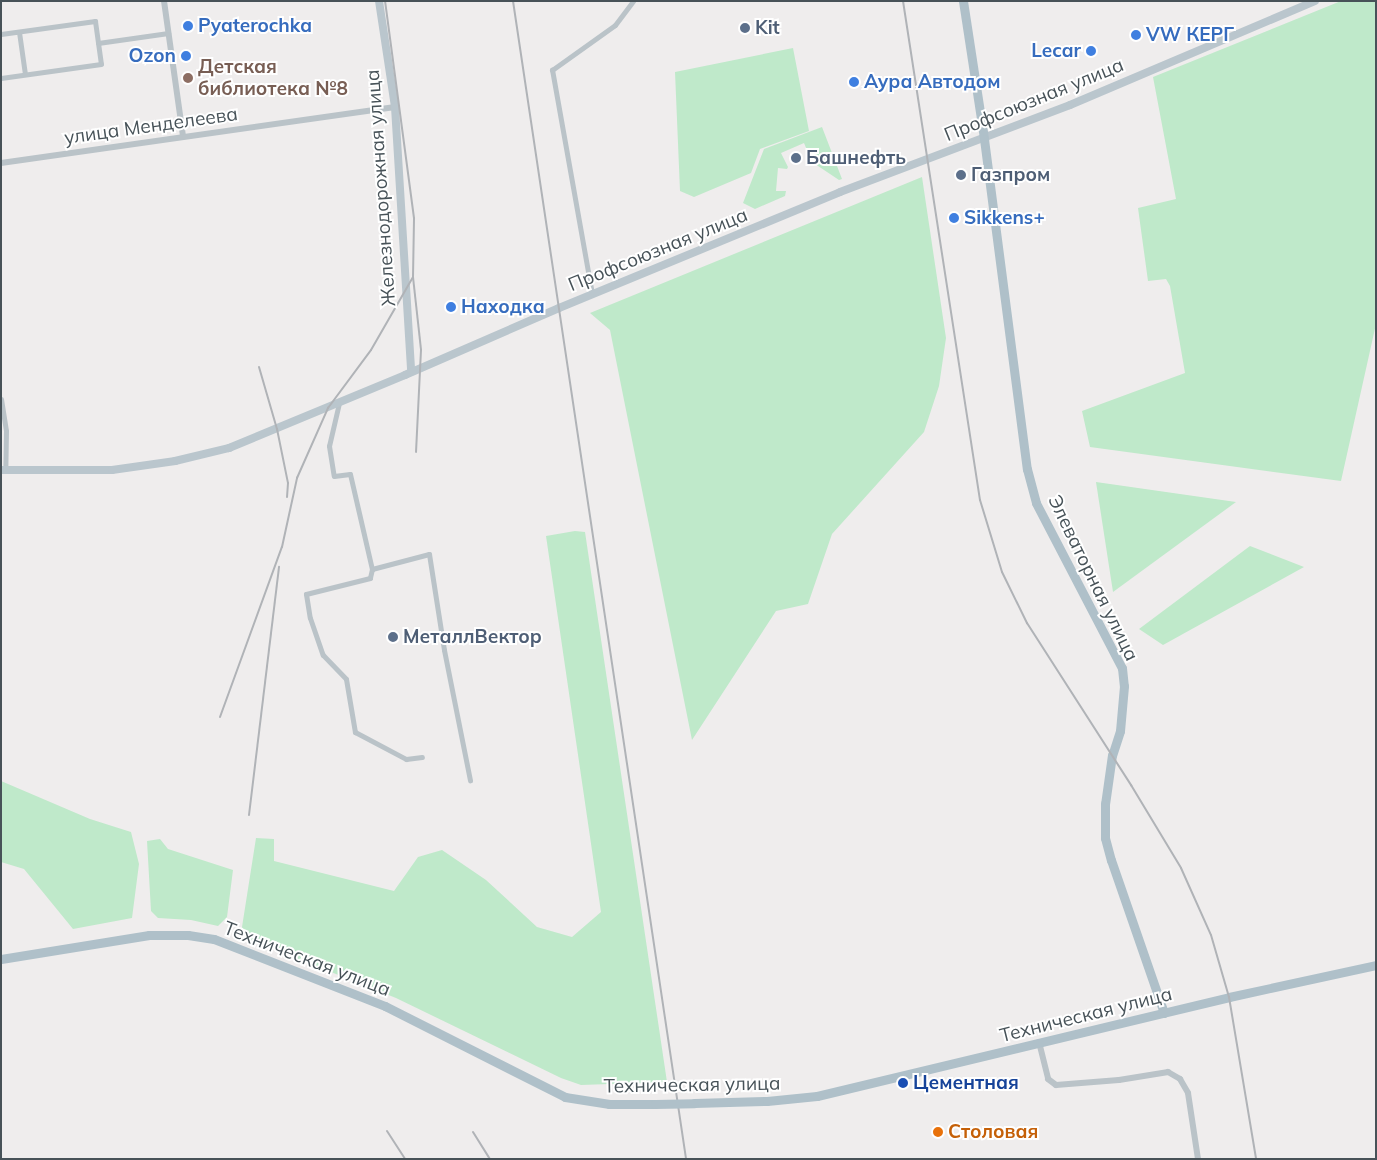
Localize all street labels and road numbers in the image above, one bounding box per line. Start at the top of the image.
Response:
street label: Профсоюзная улица [941,54,1127,146]
street label: Железнодорожная улица [361,69,401,307]
street label: улица Менделеева [63,103,239,149]
street label: Профсоюзная улица [565,204,751,296]
street label: Элеваторная улица [1043,491,1143,665]
street label: Техническая улица [220,917,394,1001]
street label: Техническая улица [997,983,1175,1047]
street label: Техническая улица [603,1072,781,1098]

